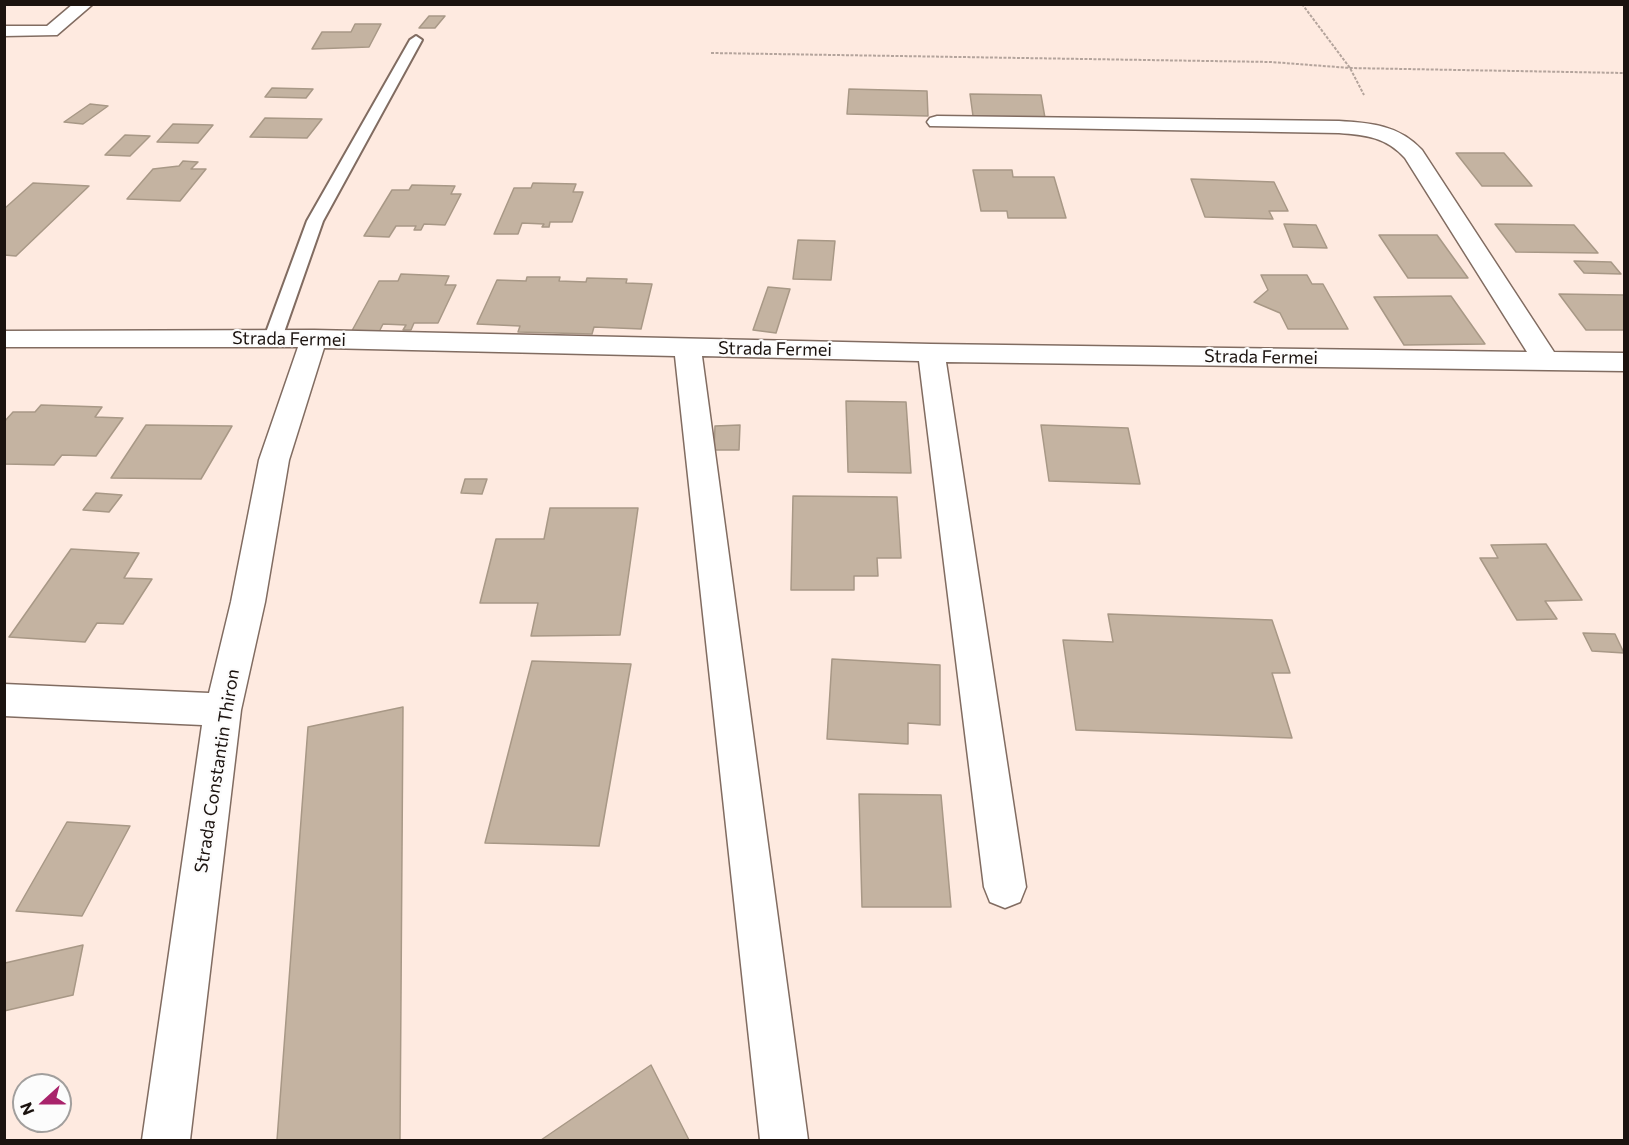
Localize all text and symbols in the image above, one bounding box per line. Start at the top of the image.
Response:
street label: Strada Fermei [232,327,346,351]
street label: Strada Fermei [718,337,832,361]
street label: Strada Fermei [1204,345,1318,369]
street label: Strada Constantin Thiron [190,667,244,875]
north arrow [12,1073,72,1133]
text: N [16,1100,38,1118]

